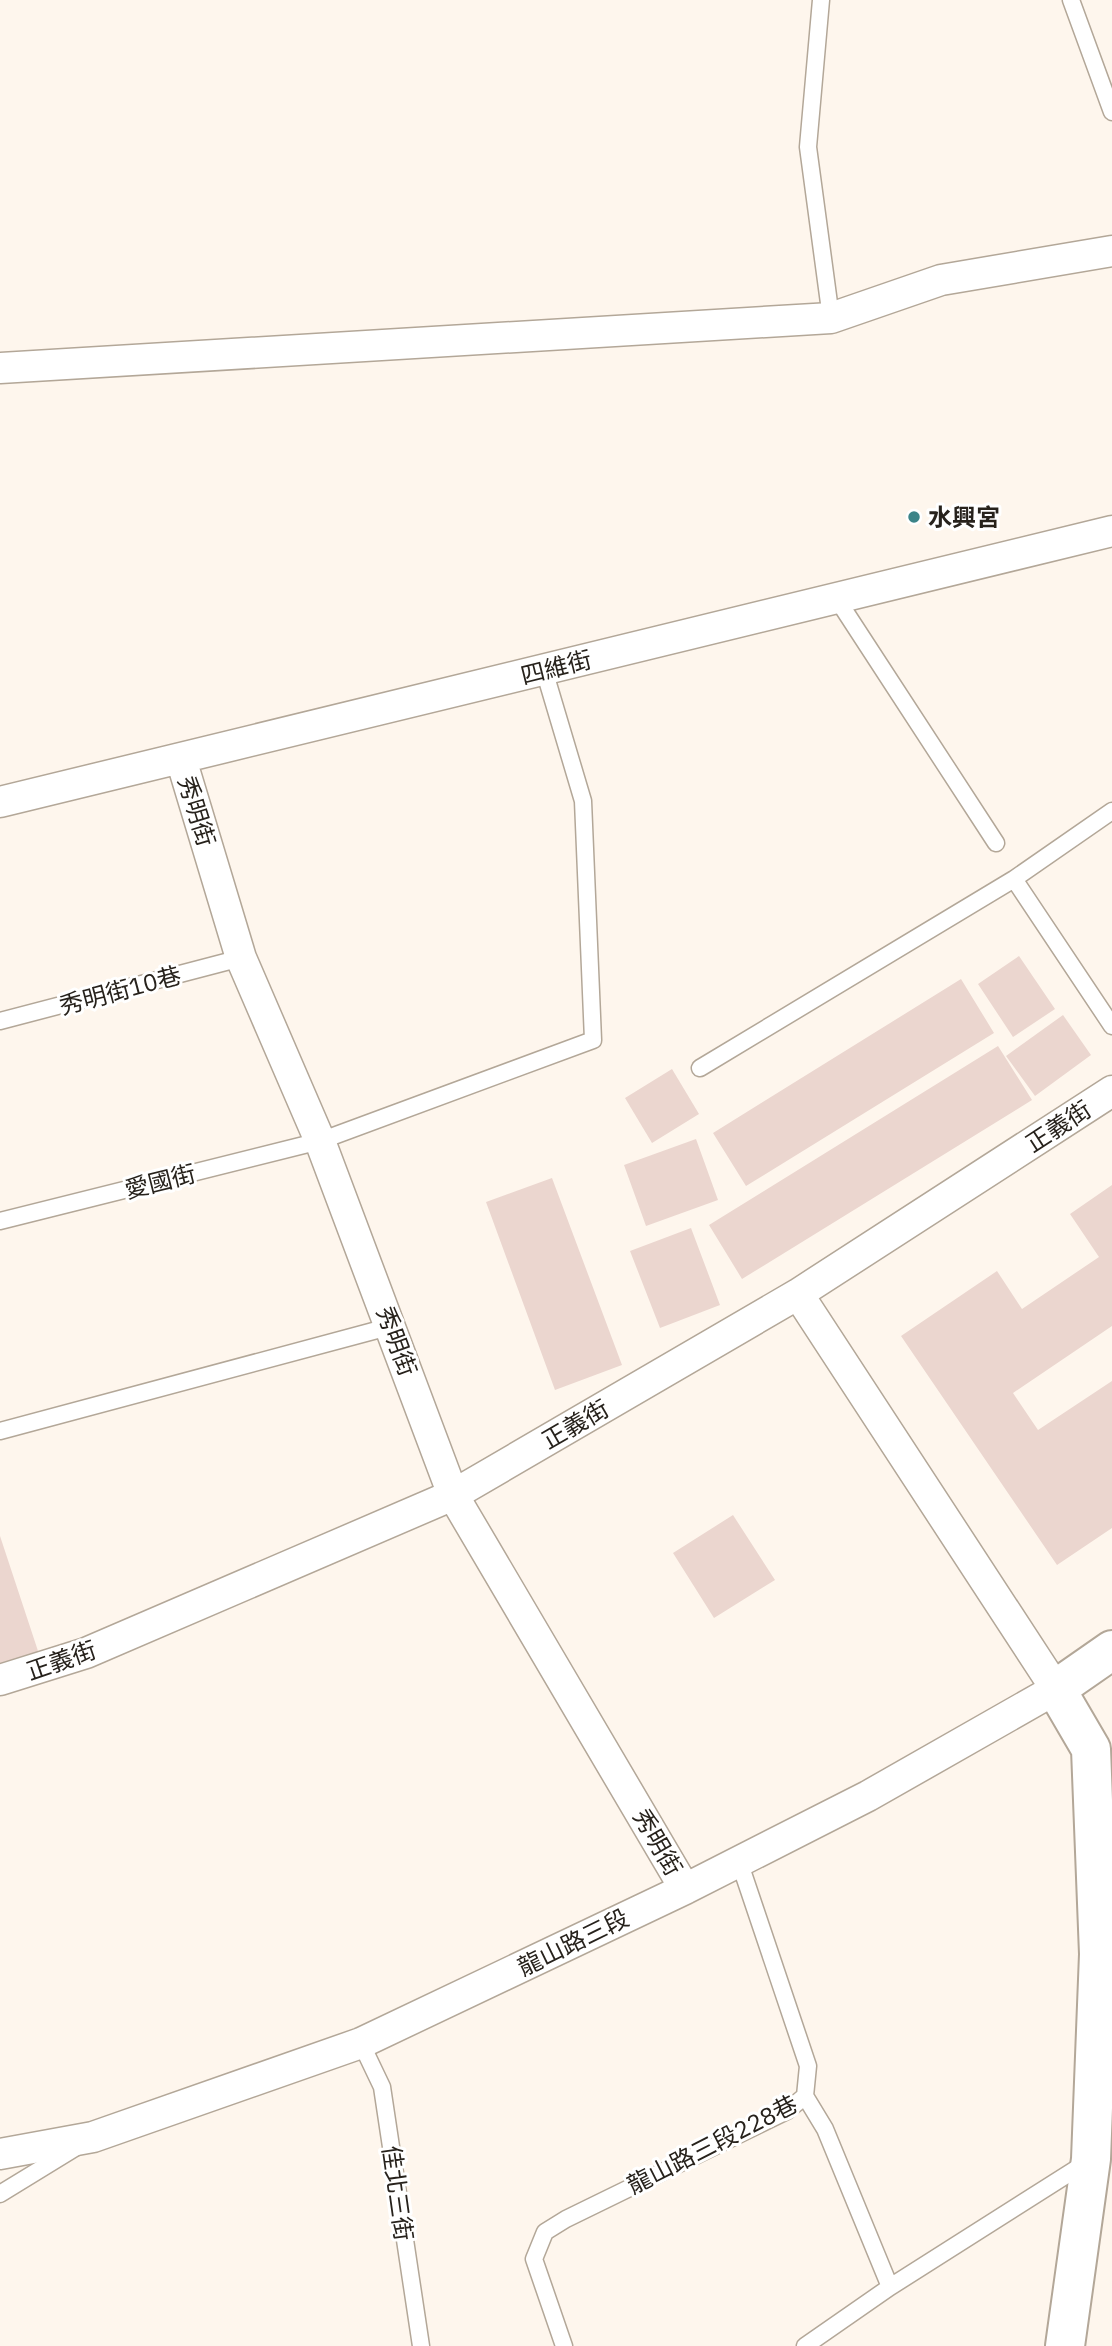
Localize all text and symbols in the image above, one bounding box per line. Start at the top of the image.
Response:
place label: 水興宮 [928,501,1000,533]
marker: 水興宮 [906,509,922,525]
street label: 四維街 [517,643,595,691]
street label: 秀明街 [171,772,223,850]
street label: 秀明街10巷 [56,958,184,1022]
street label: 正義街 [1019,1093,1097,1159]
street label: 愛國街 [121,1157,199,1205]
street label: 秀明街 [370,1302,424,1380]
street label: 正義街 [536,1392,614,1456]
street label: 正義街 [22,1633,100,1687]
street label: 秀明街 [626,1803,690,1881]
street label: 龍山路三段 [512,1901,634,1983]
street label: 龍山路三段228巷 [621,2087,803,2201]
street label: 佳北三街 [375,2143,421,2243]

